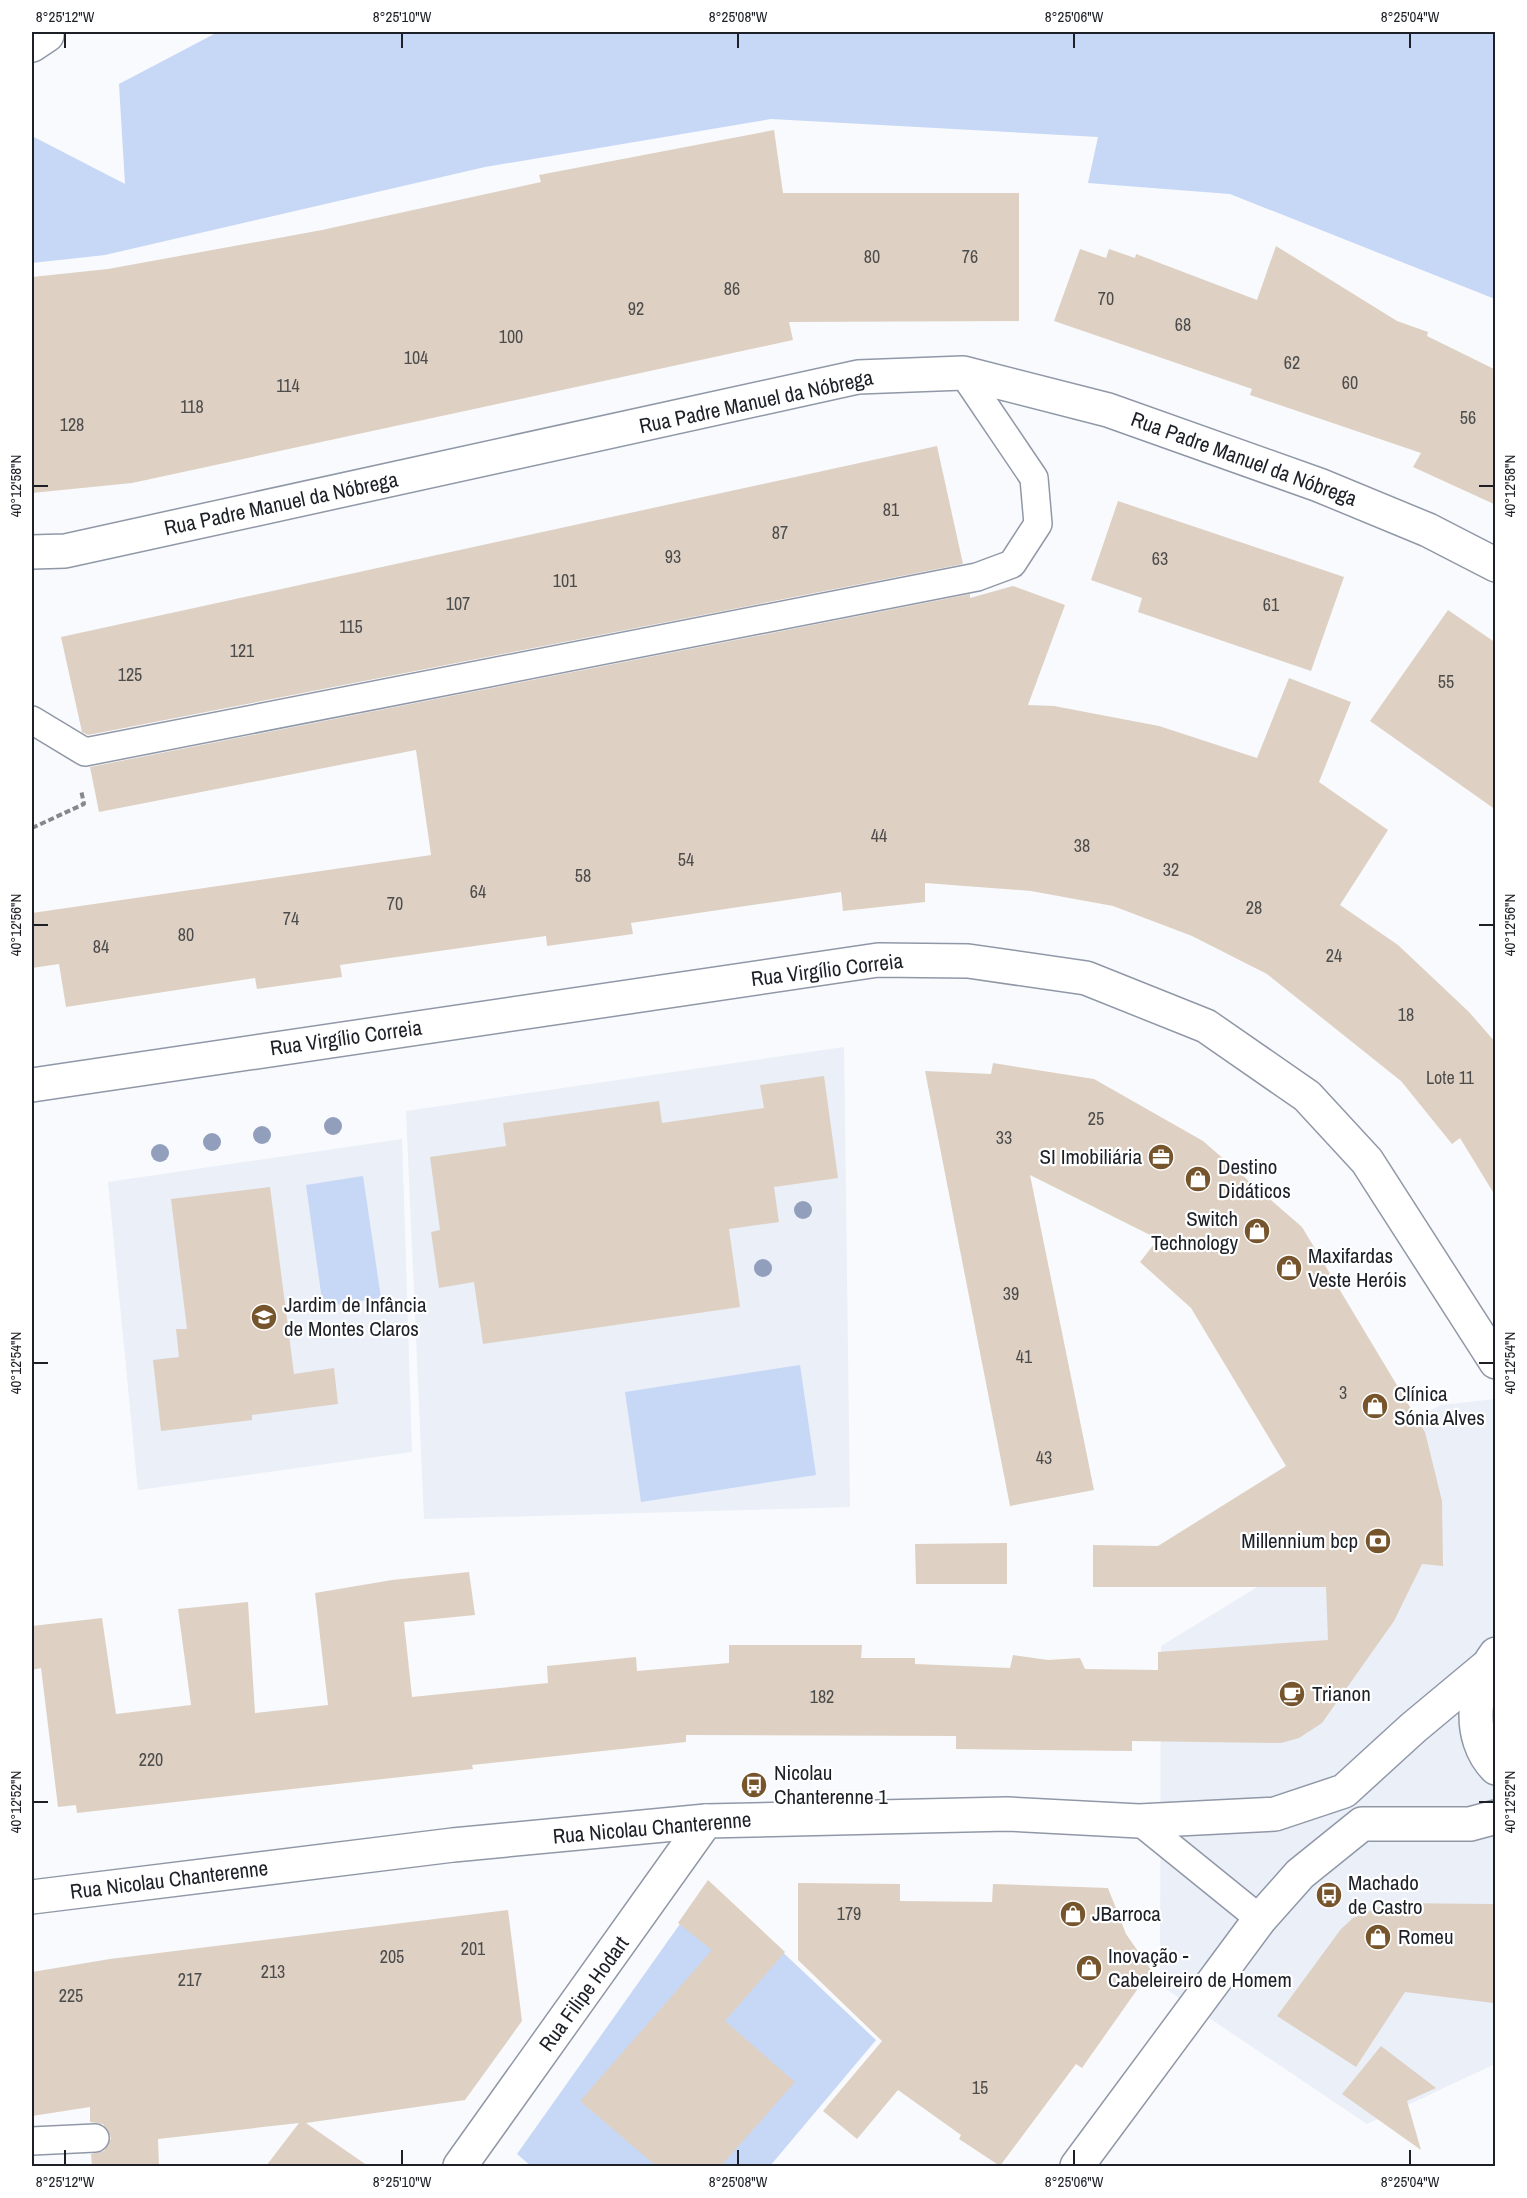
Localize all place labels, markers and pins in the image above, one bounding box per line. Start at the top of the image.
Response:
place label: SI Imobiliária [1040,1142,1142,1171]
office icon: SI Imobiliária [1146,1142,1176,1172]
place label: Destino Didáticos [1218,1152,1291,1205]
shop icon: Destino Didáticos [1183,1164,1213,1194]
place label: Switch Technology [1151,1204,1238,1257]
shop icon: Switch Technology [1242,1216,1272,1246]
place label: Maxifardas Veste Heróis [1308,1241,1407,1294]
shop icon: Maxifardas Veste Heróis [1274,1253,1304,1283]
place label: Jardim de Infância de Montes Claros [284,1290,427,1343]
school or university icon: Jardim de Infância de Montes Claros [249,1302,279,1332]
place label: Clínica Sónia Alves [1394,1379,1485,1432]
shop icon: Clínica Sónia Alves [1360,1391,1390,1421]
place label: Millennium bcp [1241,1526,1358,1555]
bank icon: Millennium bcp [1363,1526,1393,1556]
cafe icon: Trianon [1277,1679,1307,1709]
place label: Trianon [1312,1679,1371,1708]
place label: Nicolau Chanterenne 1 [774,1758,888,1811]
bus stop icon: Nicolau Chanterenne 1 [739,1770,769,1800]
place label: Machado de Castro [1348,1868,1423,1921]
bus stop icon: Machado de Castro [1314,1880,1344,1910]
shop icon: JBarroca [1058,1899,1088,1929]
place label: JBarroca [1092,1899,1161,1928]
shop icon: Romeu [1363,1922,1393,1952]
place label: Romeu [1398,1922,1454,1951]
place label: Inovação - Cabeleireiro de Homem [1108,1941,1292,1994]
shop icon: Inovação - Cabeleireiro de Homem [1074,1953,1104,1983]

